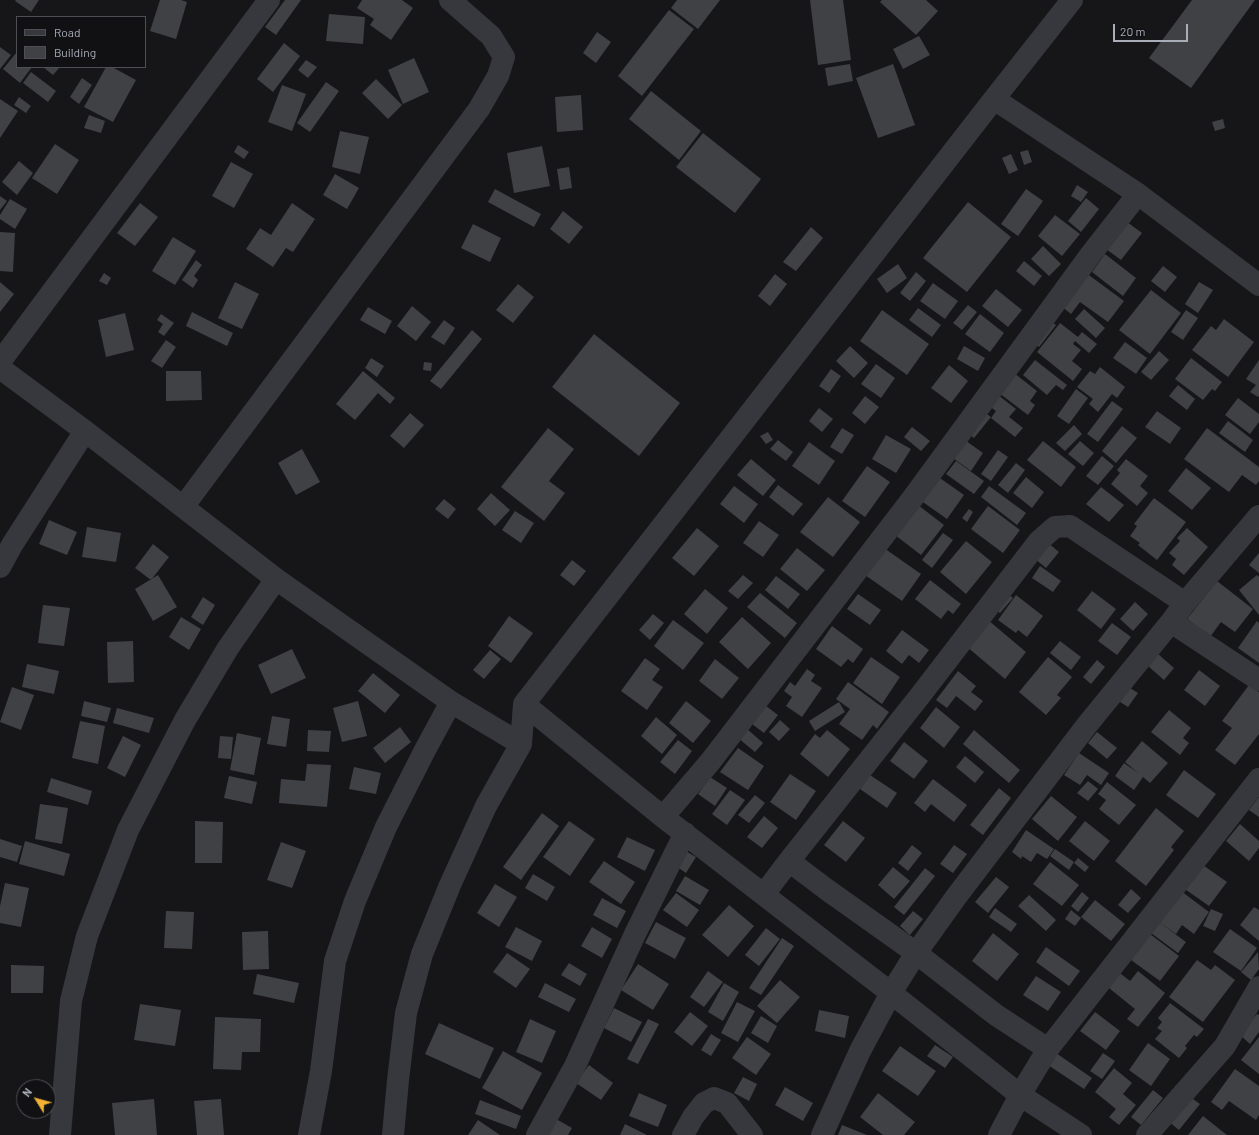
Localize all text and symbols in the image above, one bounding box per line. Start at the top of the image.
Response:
legend [16,16,146,68]
scale bar [1115,16,1190,42]
text: 20 m [1120,24,1146,38]
text: Road [54,25,81,39]
text: Building [54,45,96,59]
north arrow [16,1079,56,1119]
text: N [19,1085,34,1099]

